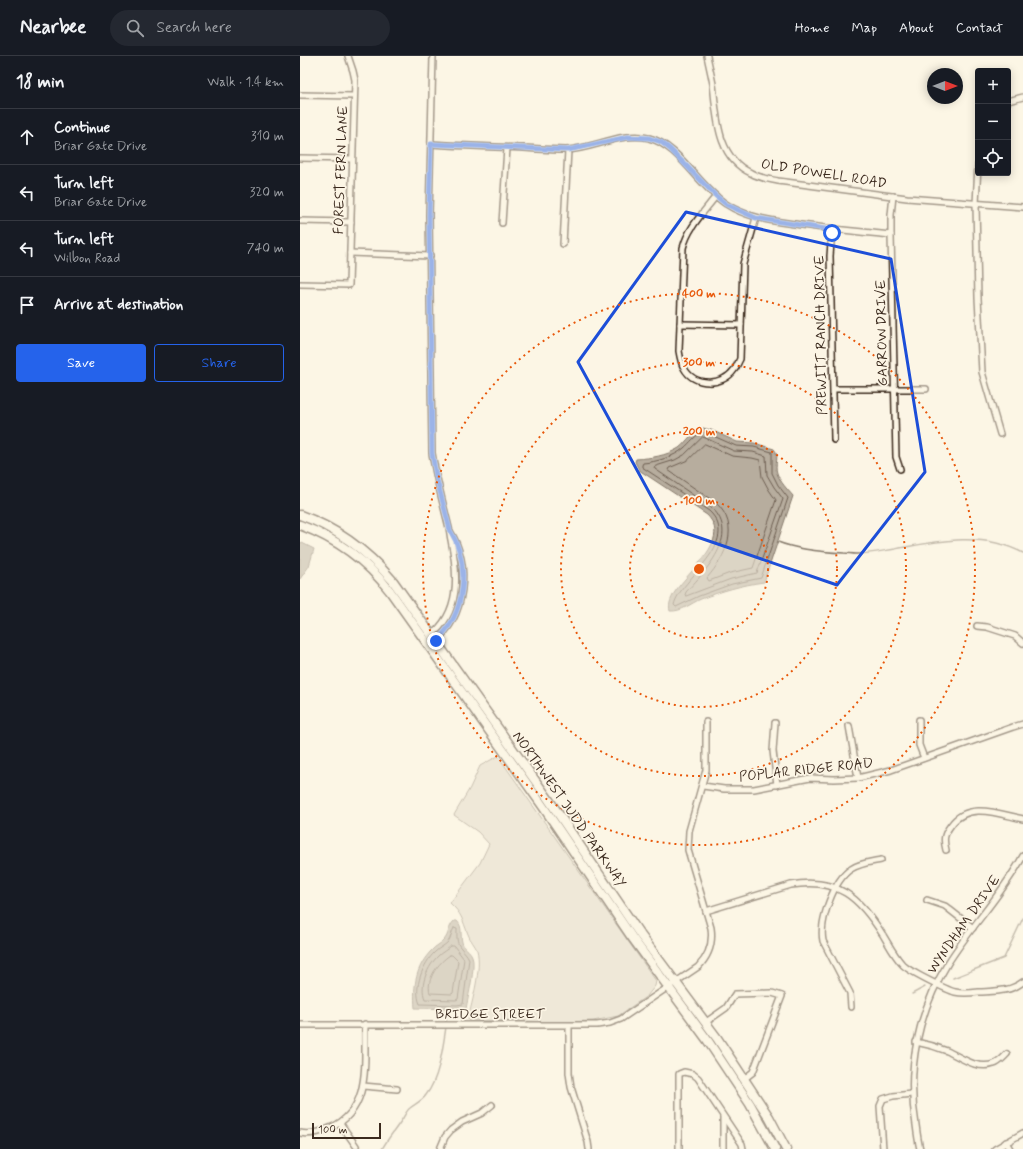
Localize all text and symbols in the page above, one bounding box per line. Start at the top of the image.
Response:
search box [110,10,390,46]
text: Nearbee [20,15,86,40]
icon: search [124,17,146,39]
text: Search here [156,18,232,38]
text: Home [795,19,829,37]
text: Map [851,19,877,37]
text: About [899,19,934,37]
text: Contact [956,19,1003,37]
north arrow [927,68,963,104]
map controls [975,68,1011,176]
button: + [975,68,1011,104]
text: 18 min [16,71,64,93]
text: Walk · 1.4 km [207,74,284,91]
button: − [975,104,1011,140]
street label: FOREST FERN LANE [330,105,352,235]
text: Continue [54,118,110,138]
icon: ahead [16,126,38,148]
text: 310 m [251,128,284,145]
text: Briar Gate Drive [54,138,147,155]
button: locate [975,140,1011,176]
street label: OLD POWELL ROAD [760,155,888,193]
text: Turn left [54,174,114,194]
icon: left [16,182,38,204]
text: 320 m [250,184,284,201]
text: Briar Gate Drive [54,194,147,211]
route start [823,224,841,242]
text: Turn left [54,230,114,250]
icon: left [16,238,38,260]
text: 740 m [247,240,284,257]
text: Wilbon Road [54,250,120,267]
street label: PREWITT RANCH DRIVE [811,255,831,415]
street label: GARROW DRIVE [872,279,892,386]
text: 400 m [682,286,716,302]
icon: arrive [16,294,38,316]
text: Arrive at destination [54,295,183,315]
button: Save [16,344,146,382]
button: Share [154,344,284,382]
text: 300 m [683,355,716,371]
text: 200 m [683,424,716,440]
text: 100 m [683,493,716,509]
centre of rings [692,562,706,576]
route end [427,632,445,650]
street label: NORTHWEST JUDD PARKWAY [508,728,630,891]
street label: POPLAR RIDGE ROAD [738,754,874,786]
street label: WYNDHAM DRIVE [923,872,1005,978]
street label: BRIDGE STREET [435,1005,545,1023]
scale bar [312,1121,381,1140]
text: 100 m [318,1123,348,1137]

